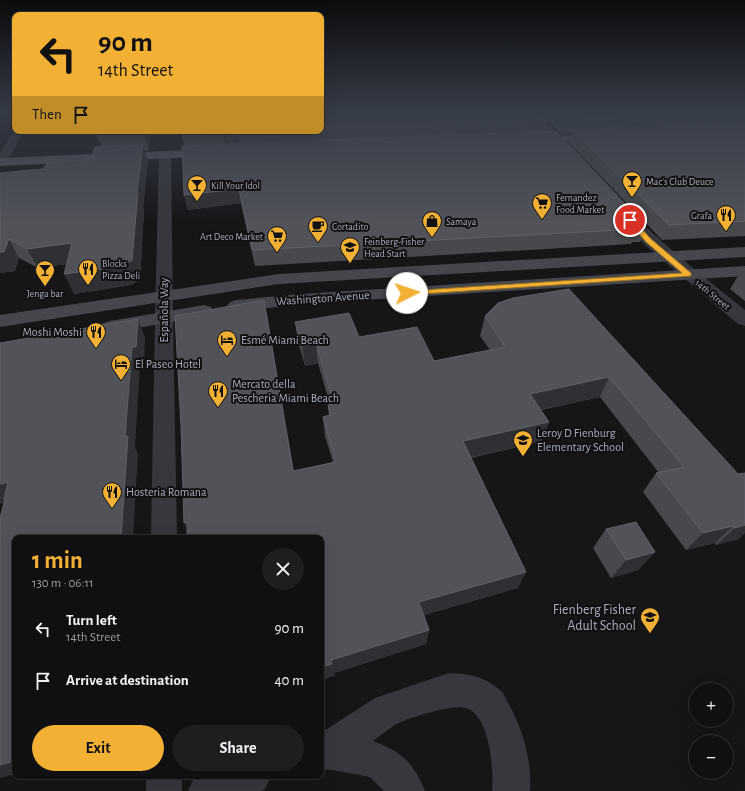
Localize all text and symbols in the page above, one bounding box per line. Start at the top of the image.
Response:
icon: left [32,28,84,80]
text: 90 m [98,29,153,57]
text: 14th Street [98,62,173,80]
icon: arrive [70,104,92,126]
text: Then [32,107,62,122]
bar icon: Mac's Club Deuce [621,170,643,198]
bar icon: Kill Your Idol [186,174,208,202]
place label: Mac's Club Deuce [646,177,714,187]
place label: Kill Your Idol [211,181,260,191]
supermarket icon: Fernandez Food Market [531,192,553,220]
place label: Fernandez Food Market [556,193,605,215]
pin [613,203,647,237]
restaurant icon: Grafa [715,204,737,232]
icon: arrive [619,209,641,231]
shop icon: Samaya [421,210,443,238]
place label: Grafa [691,211,712,221]
cafe icon: Cortadito [307,215,329,243]
place label: Samaya [446,217,477,227]
place label: Cortadito [332,222,368,232]
supermarket icon: Art Deco Market [266,225,288,253]
place label: Art Deco Market [200,232,264,242]
school or university icon: Feinberg-Fisher Head Start [339,236,361,264]
place label: Feinberg-Fisher Head Start [364,237,425,259]
restaurant icon: Blocks Pizza Deli [77,258,99,286]
bar icon: Jenga bar [34,259,56,287]
place label: Blocks Pizza Deli [102,259,140,281]
position arrow [386,272,428,314]
street label: Española Way [158,278,171,342]
street label: 14th Street [693,278,732,312]
place label: Jenga bar [27,289,64,299]
street label: Washington Avenue [276,289,370,307]
restaurant icon: Moshi Moshi [85,321,107,349]
place label: Moshi Moshi [23,326,82,338]
hotel icon: Esmé Miami Beach [216,329,238,357]
place label: Esmé Miami Beach [241,334,329,346]
hotel icon: El Paseo Hotel [110,353,132,381]
place label: El Paseo Hotel [135,358,201,370]
place label: Mercato della Pescheria Miami Beach [232,378,339,404]
restaurant icon: Mercato della Pescheria Miami Beach [207,380,229,408]
place label: Leroy D Fienburg Elementary School [537,427,624,454]
school or university icon: Leroy D Fienburg Elementary School [512,429,534,457]
restaurant icon: Hosteria Romana [101,481,123,509]
place label: Hosteria Romana [126,486,207,498]
button: close [262,548,304,590]
text: 1 min [32,549,83,573]
text: 130 m · 06:11 [32,577,93,590]
place label: Fienberg Fisher Adult School [553,603,636,633]
school or university icon: Fienberg Fisher Adult School [639,606,661,634]
text: Turn left [66,613,117,628]
icon: left [32,618,54,640]
text: 90 m [275,621,304,636]
text: 14th Street [66,631,120,644]
icon: arrive [32,670,54,692]
text: Arrive at destination [66,673,189,688]
text: 40 m [274,673,304,688]
map controls [689,683,733,779]
button: + [689,683,733,727]
button: Exit [32,725,164,771]
button: Share [172,725,304,771]
button: − [689,735,733,779]

